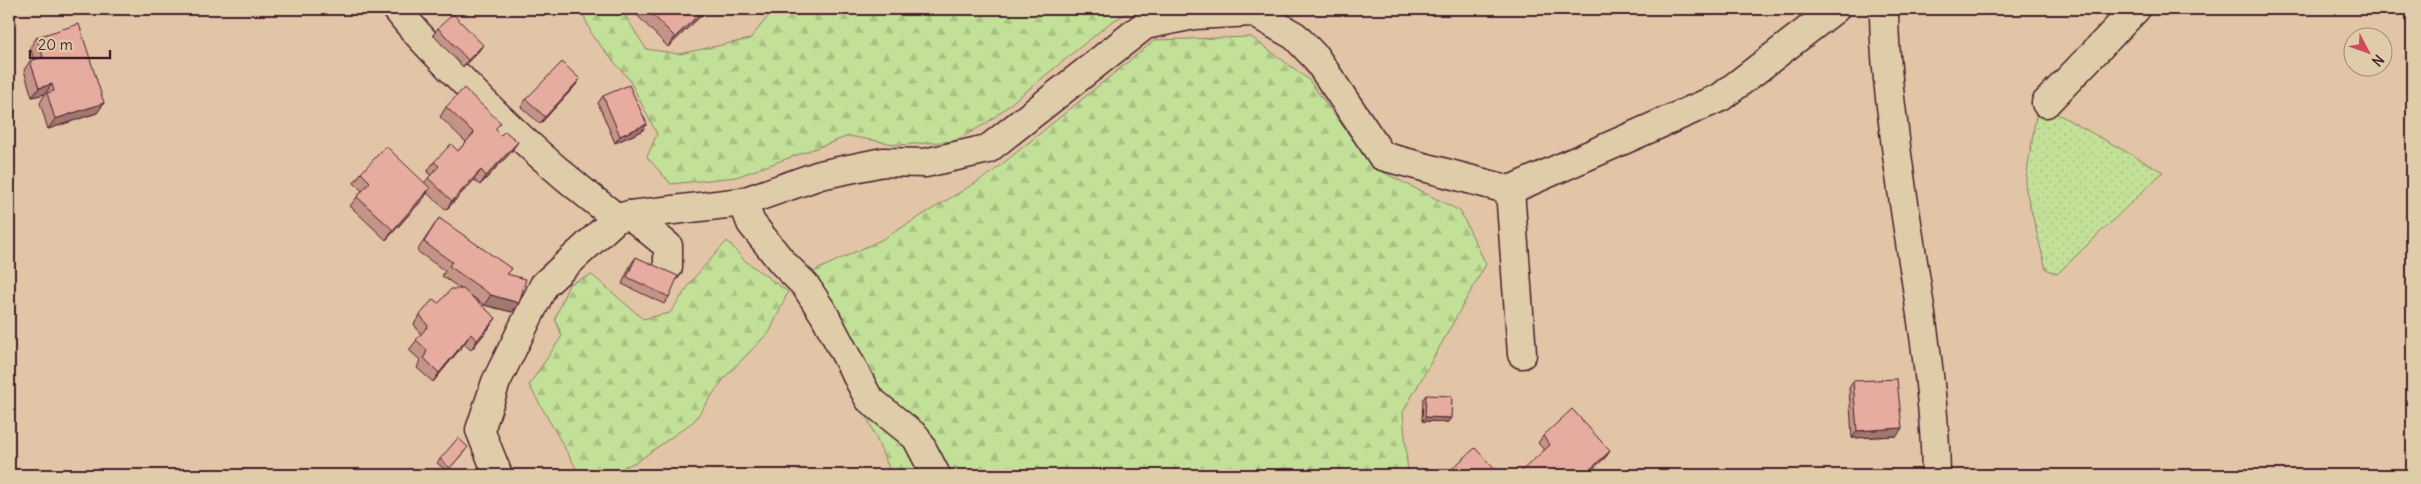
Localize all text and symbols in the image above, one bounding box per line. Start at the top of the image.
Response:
scale bar [30,28,110,60]
north arrow [2344,28,2394,78]
text: 20 m [38,35,73,54]
text: N [2368,51,2388,70]

